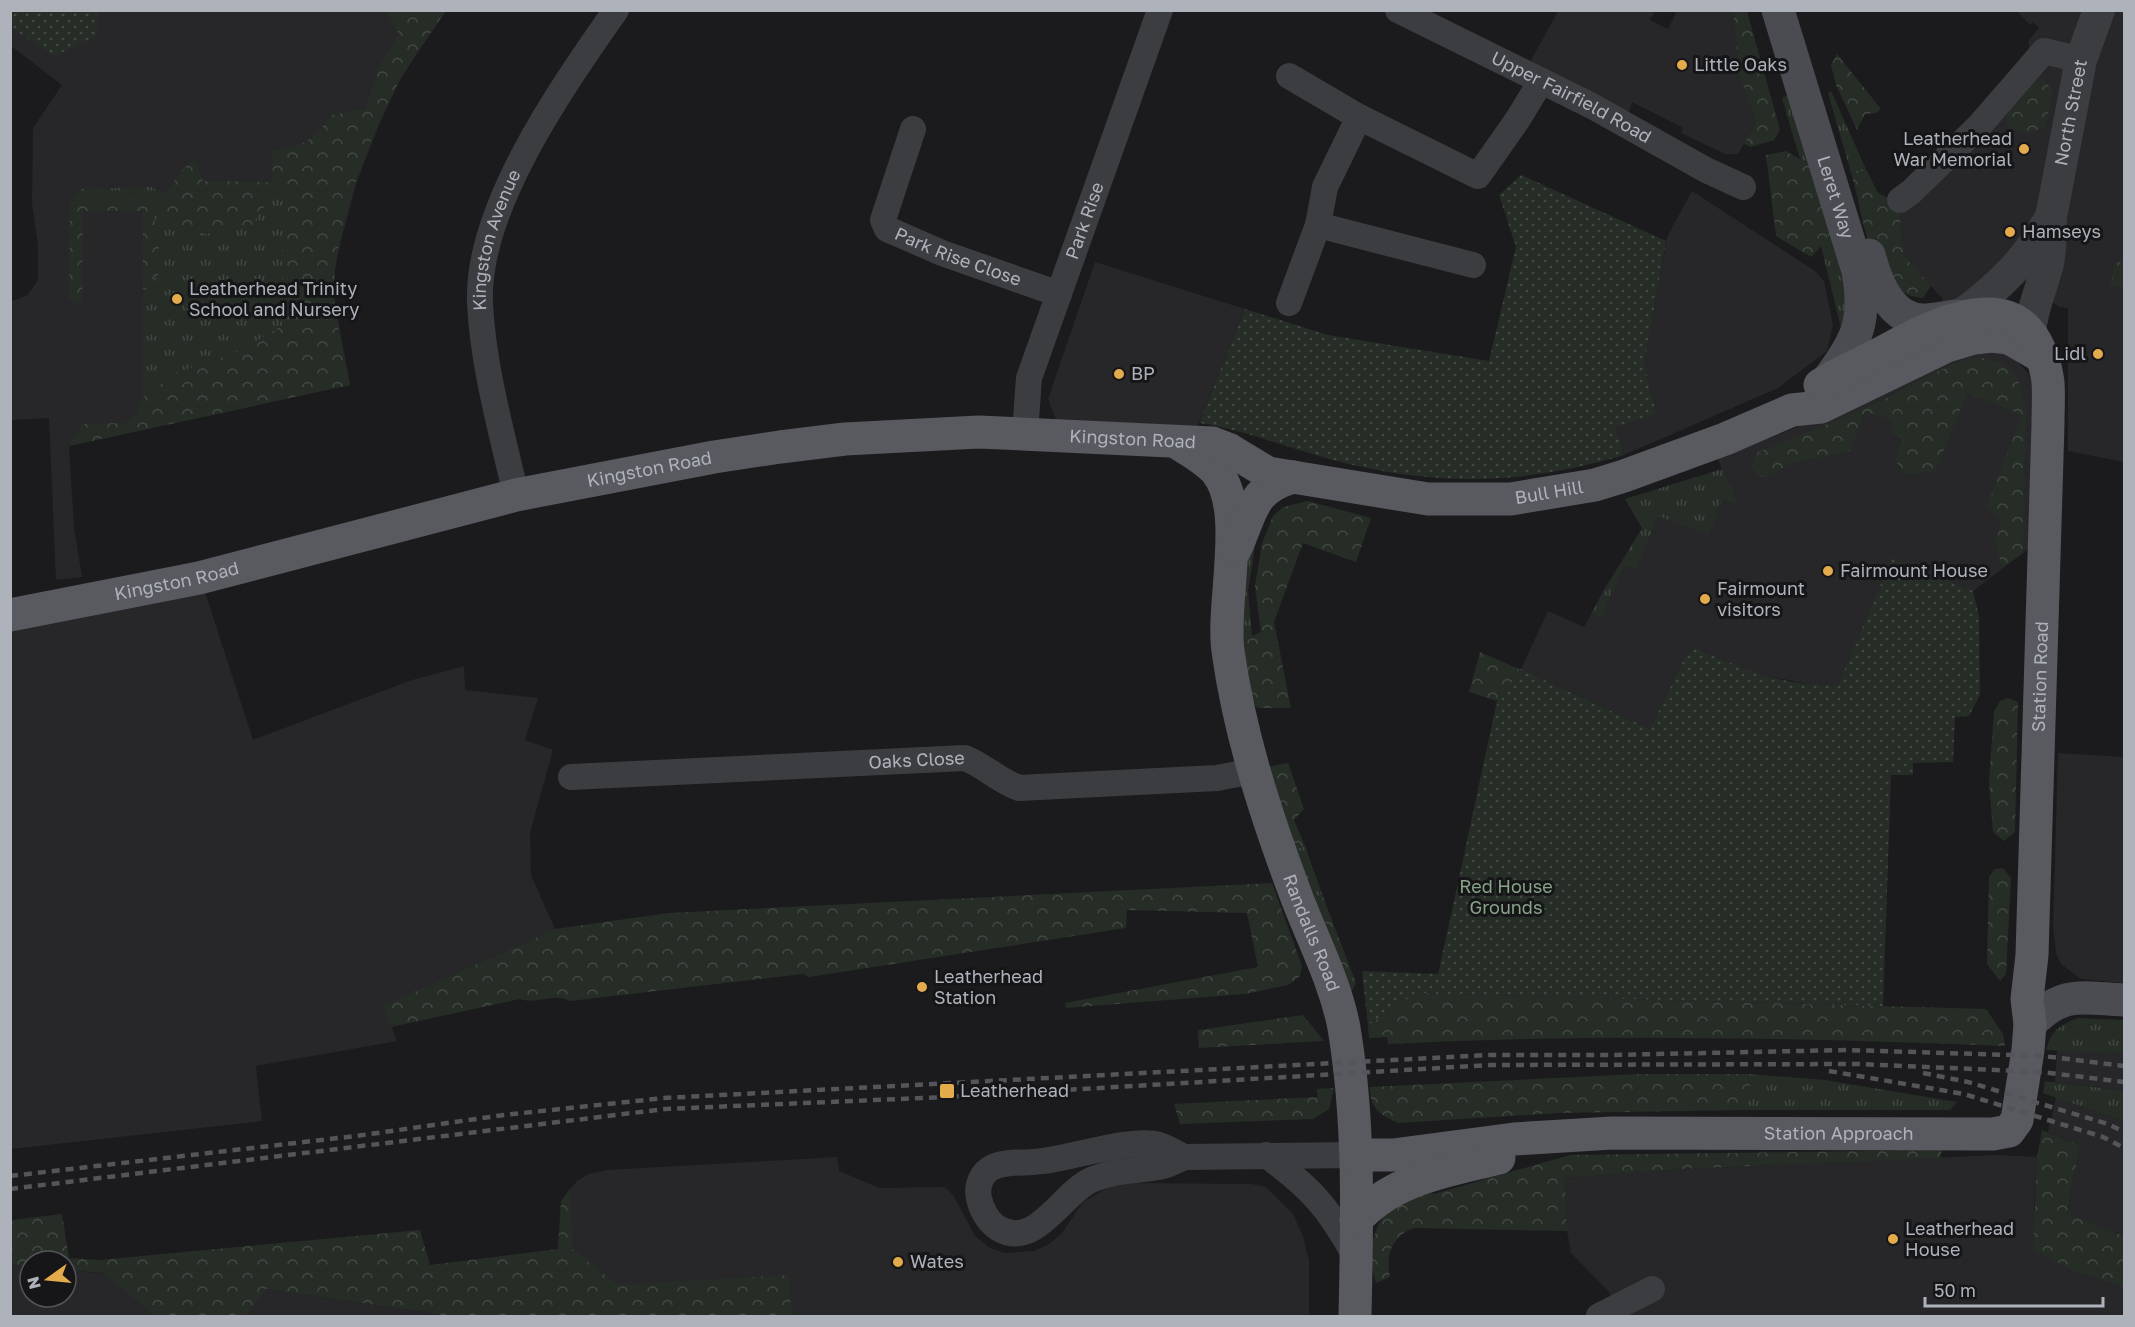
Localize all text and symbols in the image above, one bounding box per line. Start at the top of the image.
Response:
street label: Upper Fairfield Road [1488,46,1656,147]
place label: Little Oaks [1694,53,1787,75]
street label: North Street [2049,57,2091,167]
marker: Little Oaks [1675,58,1689,72]
place label: Leatherhead War Memorial [1893,127,2012,170]
marker: Leatherhead War Memorial [2017,142,2031,156]
street label: Leret Way [1813,153,1860,241]
street label: Kingston Avenue [468,165,525,311]
street label: Park Rise [1060,179,1108,262]
place label: Hamseys [2022,220,2101,242]
street label: Park Rise Close [892,222,1024,290]
marker: Hamseys [2003,225,2017,239]
place label: Leatherhead Trinity School and Nursery [189,277,359,320]
marker: Leatherhead Trinity School and Nursery [170,292,184,306]
place label: Lidl [2054,342,2086,364]
marker: Lidl [2091,347,2105,361]
place label: BP [1131,362,1155,384]
marker: BP [1112,367,1126,381]
street label: Kingston Road [1069,424,1196,452]
street label: Kingston Road [585,446,713,491]
street label: Bull Hill [1513,475,1585,508]
street label: Kingston Road [112,556,241,604]
place label: Fairmount House [1840,559,1988,581]
marker: Fairmount House [1821,564,1835,578]
place label: Fairmount visitors [1717,577,1805,620]
marker: Fairmount visitors [1698,592,1712,606]
street label: Station Road [2027,621,2052,732]
street label: Oaks Close [868,746,965,773]
street label: Randalls Road [1279,871,1345,994]
park label: Red House Grounds [1459,875,1553,918]
place label: Leatherhead Station [934,965,1043,1008]
marker: Leatherhead Station [915,980,929,994]
place label: Leatherhead [960,1079,1069,1101]
marker: Leatherhead [938,1082,956,1100]
street label: Station Approach [1764,1121,1914,1144]
place label: Leatherhead House [1905,1217,2014,1260]
marker: Leatherhead House [1886,1232,1900,1246]
north arrow [18,1249,78,1309]
place label: Wates [910,1250,964,1272]
marker: Wates [891,1255,905,1269]
scale bar [1925,1270,2104,1308]
text: N [22,1274,45,1291]
text: 50 m [1934,1279,1976,1301]

